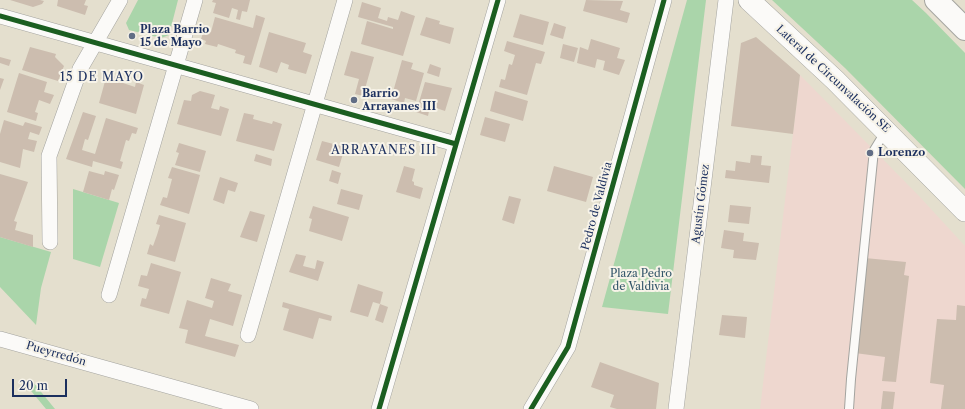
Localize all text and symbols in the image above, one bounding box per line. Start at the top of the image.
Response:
place label: Plaza Barrio 15 de Mayo [140,23,209,49]
street label: Lateral de Circunvalación SE [773,23,893,135]
marker: Plaza Barrio 15 de Mayo [127,31,137,41]
district label: 15 DE MAYO [60,71,144,85]
place label: Barrio Arrayanes III [362,87,436,113]
marker: Barrio Arrayanes III [349,95,359,105]
district label: ARRAYANES III [331,144,437,158]
place label: Lorenzo [878,146,925,160]
marker: Lorenzo [865,148,875,158]
street label: Pedro de Valdivia [579,160,615,252]
street label: Agustín Gómez [690,163,712,245]
park label: Plaza Pedro de Valdivia [610,267,672,293]
street label: Pueyrredón [25,339,87,369]
scale bar [14,371,69,397]
text: 20 m [19,378,48,393]

